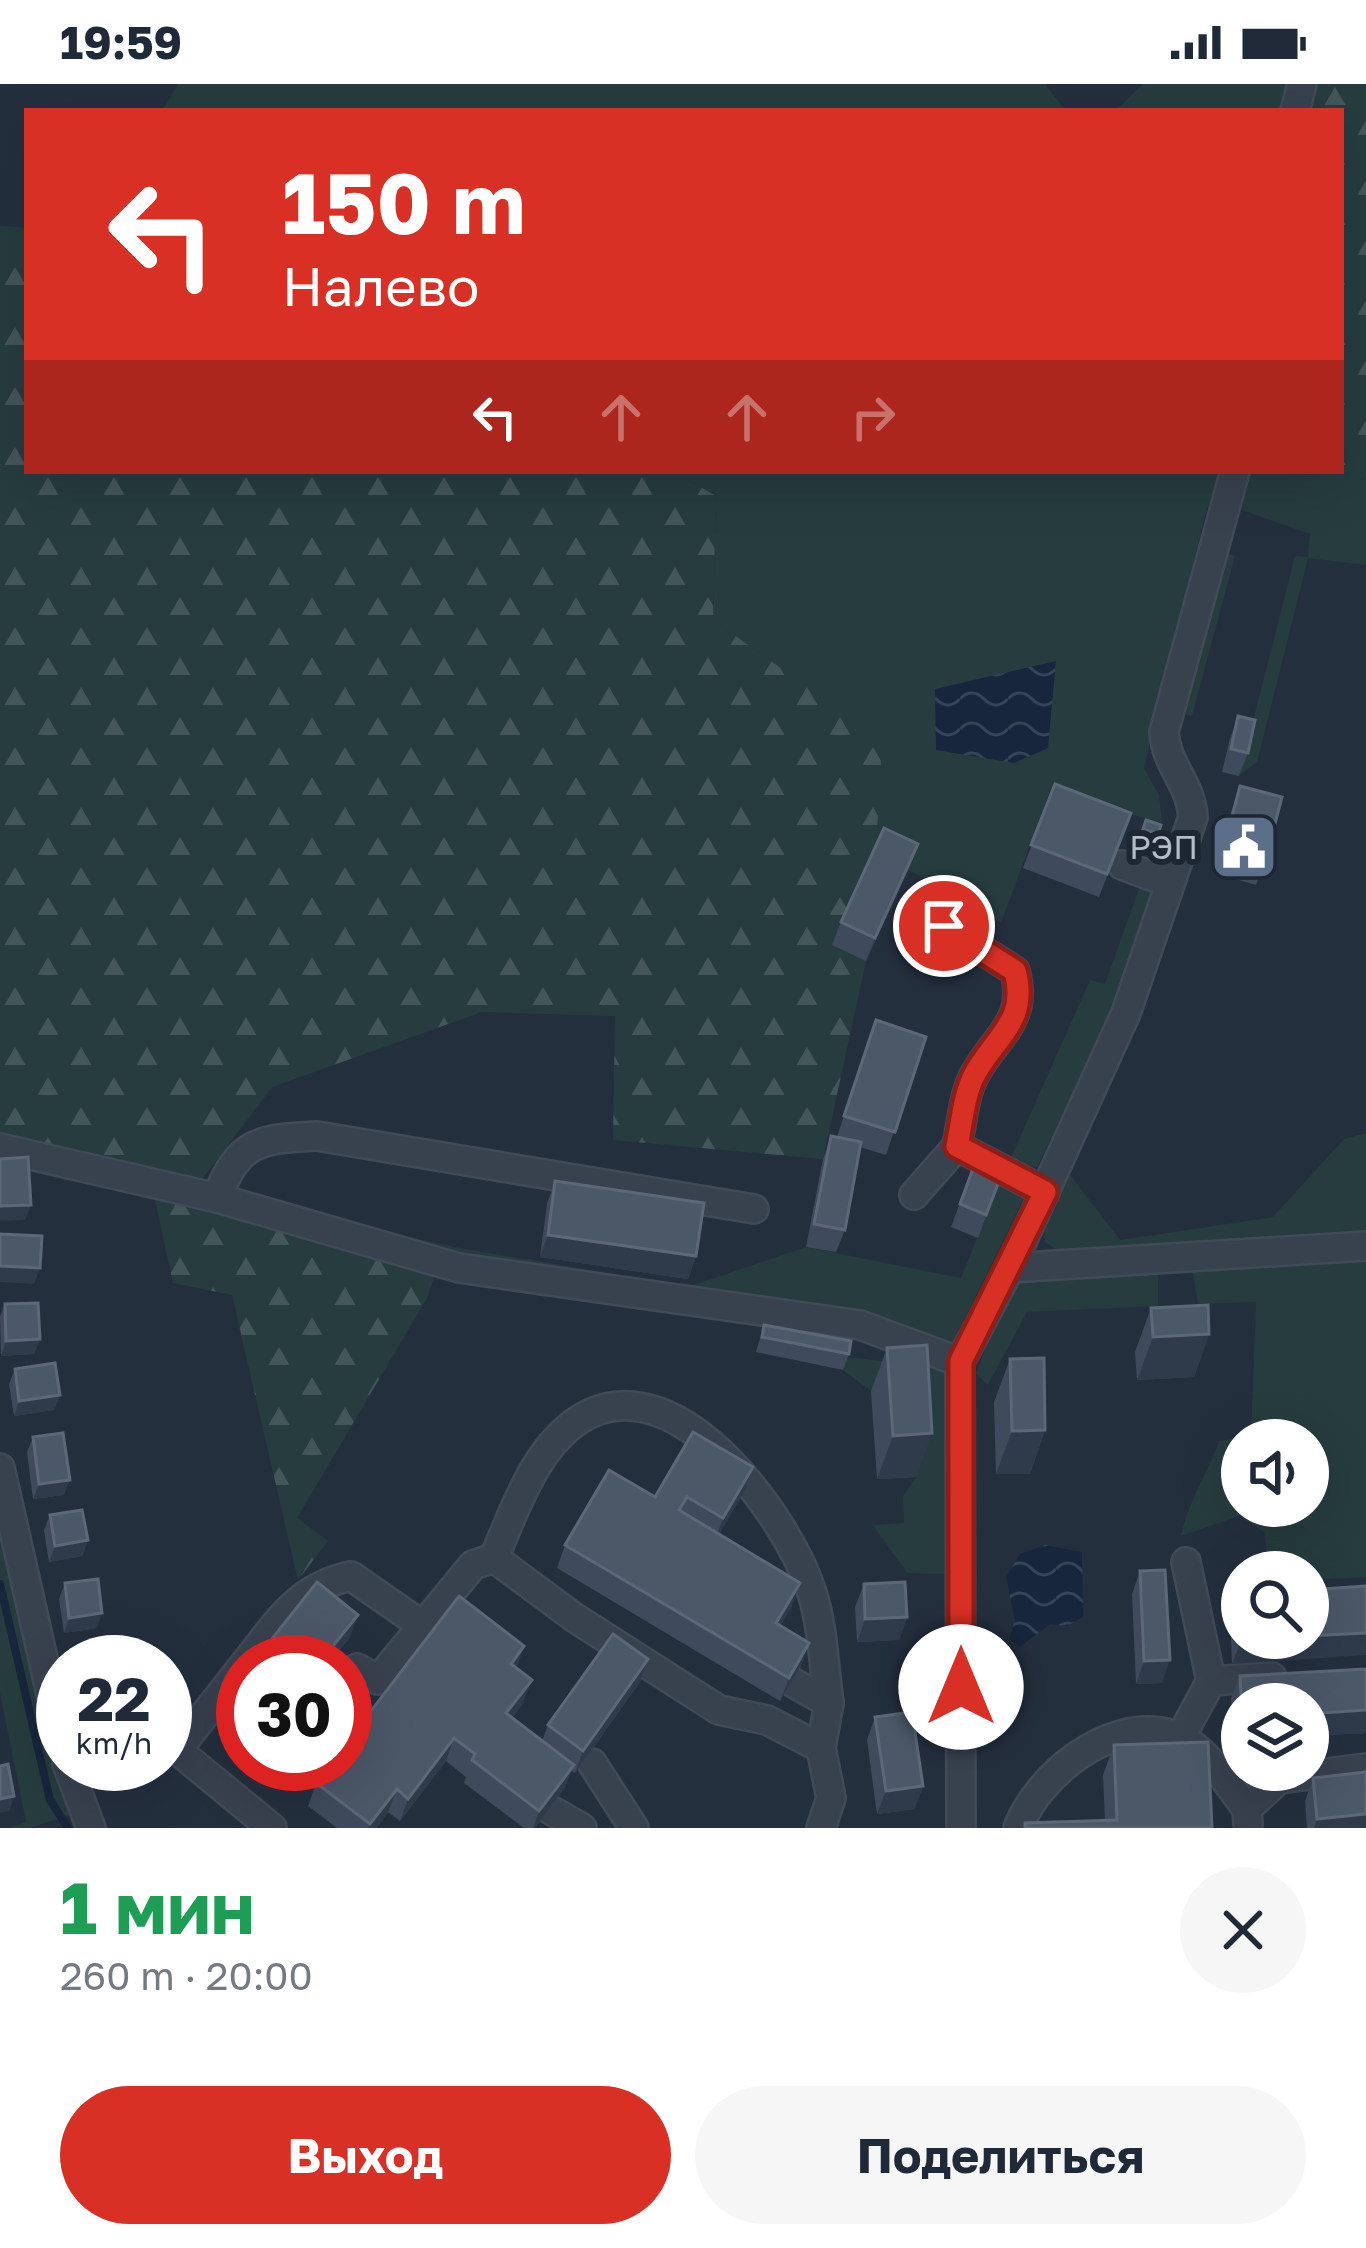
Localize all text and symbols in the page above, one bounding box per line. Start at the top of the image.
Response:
text: 19:59 [60,15,182,69]
text: 150 m [282,152,526,252]
icon: left [84,156,240,312]
text: Налево [282,253,479,318]
icon: left [462,384,528,450]
icon: ahead [588,384,654,450]
icon: ahead [714,384,780,450]
icon: right [840,384,906,450]
public building icon: РЭП [1209,812,1279,882]
place label: РЭП [1129,827,1198,866]
pin [893,875,995,977]
icon: arrive [911,893,977,959]
map controls [1221,1419,1329,1791]
button: sound [1221,1419,1329,1527]
button: search [1221,1551,1329,1659]
position arrow [898,1624,1024,1750]
speed limit sign: 30 [216,1635,372,1791]
text: 22 [77,1662,151,1734]
button: layers [1221,1683,1329,1791]
text: km/h [76,1725,152,1761]
text: 1 мин [60,1863,255,1950]
button: close [1180,1867,1306,1993]
text: 260 m · 20:00 [60,1952,313,1999]
button: Выход [60,2086,671,2224]
button: Поделиться [695,2086,1306,2224]

